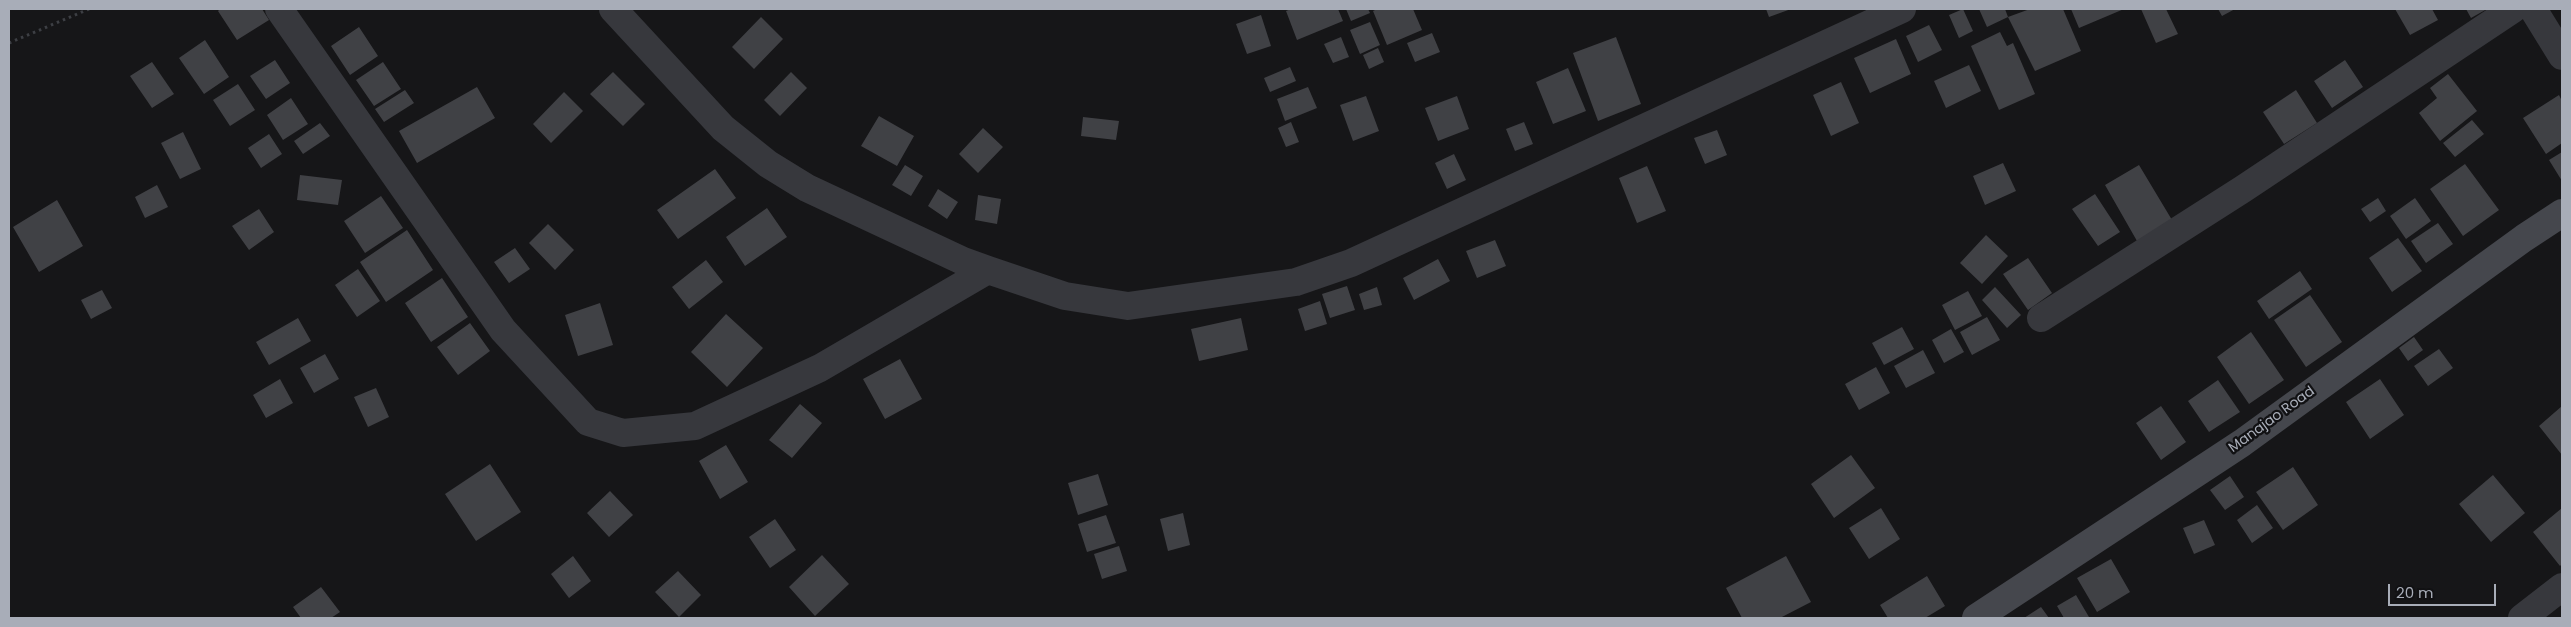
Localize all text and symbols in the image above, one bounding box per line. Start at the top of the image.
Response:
street label: Manajao Road [2226,383,2318,457]
scale bar [2391,574,2498,606]
text: 20 m [2396,582,2434,603]

